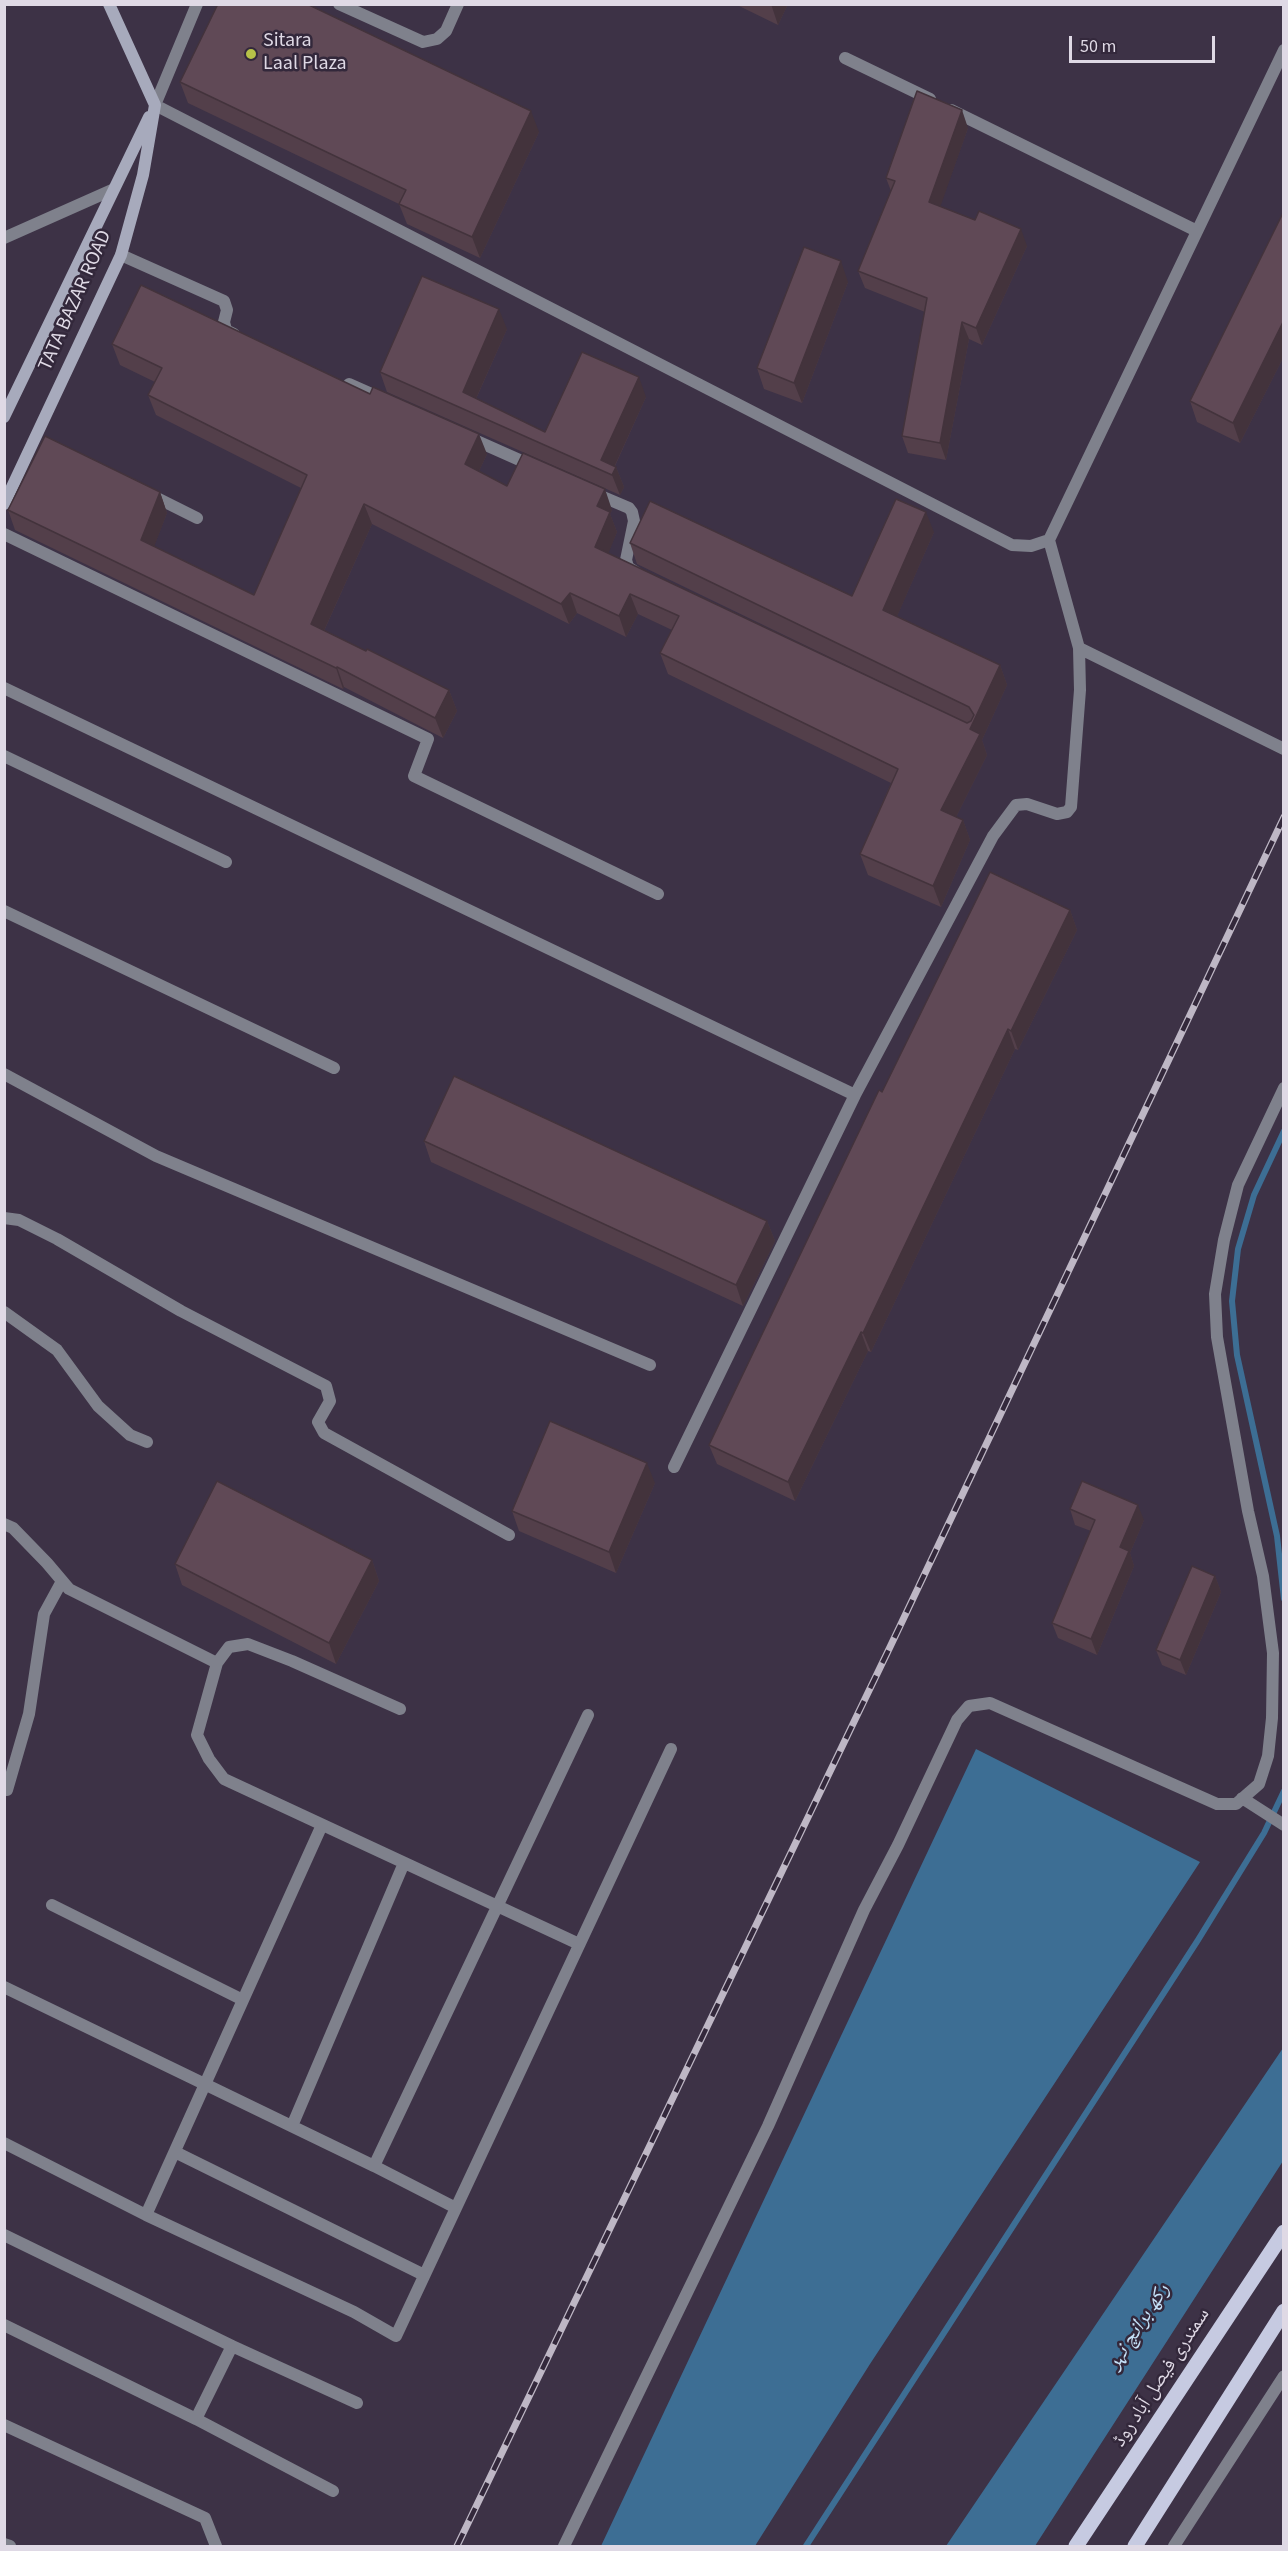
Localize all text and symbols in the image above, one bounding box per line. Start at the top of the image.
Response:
scale bar [1072,24,1218,62]
place label: Sitara Laal Plaza [263,30,347,77]
text: 50 m [1080,34,1116,59]
marker: Sitara Laal Plaza [244,47,258,61]
street label: TATA BAZAR ROAD [34,227,118,375]
water label: رکھ برانچ نہر [1102,2279,1176,2375]
street label: سمندری فیصل آباد روڈ [1108,2304,1216,2452]

